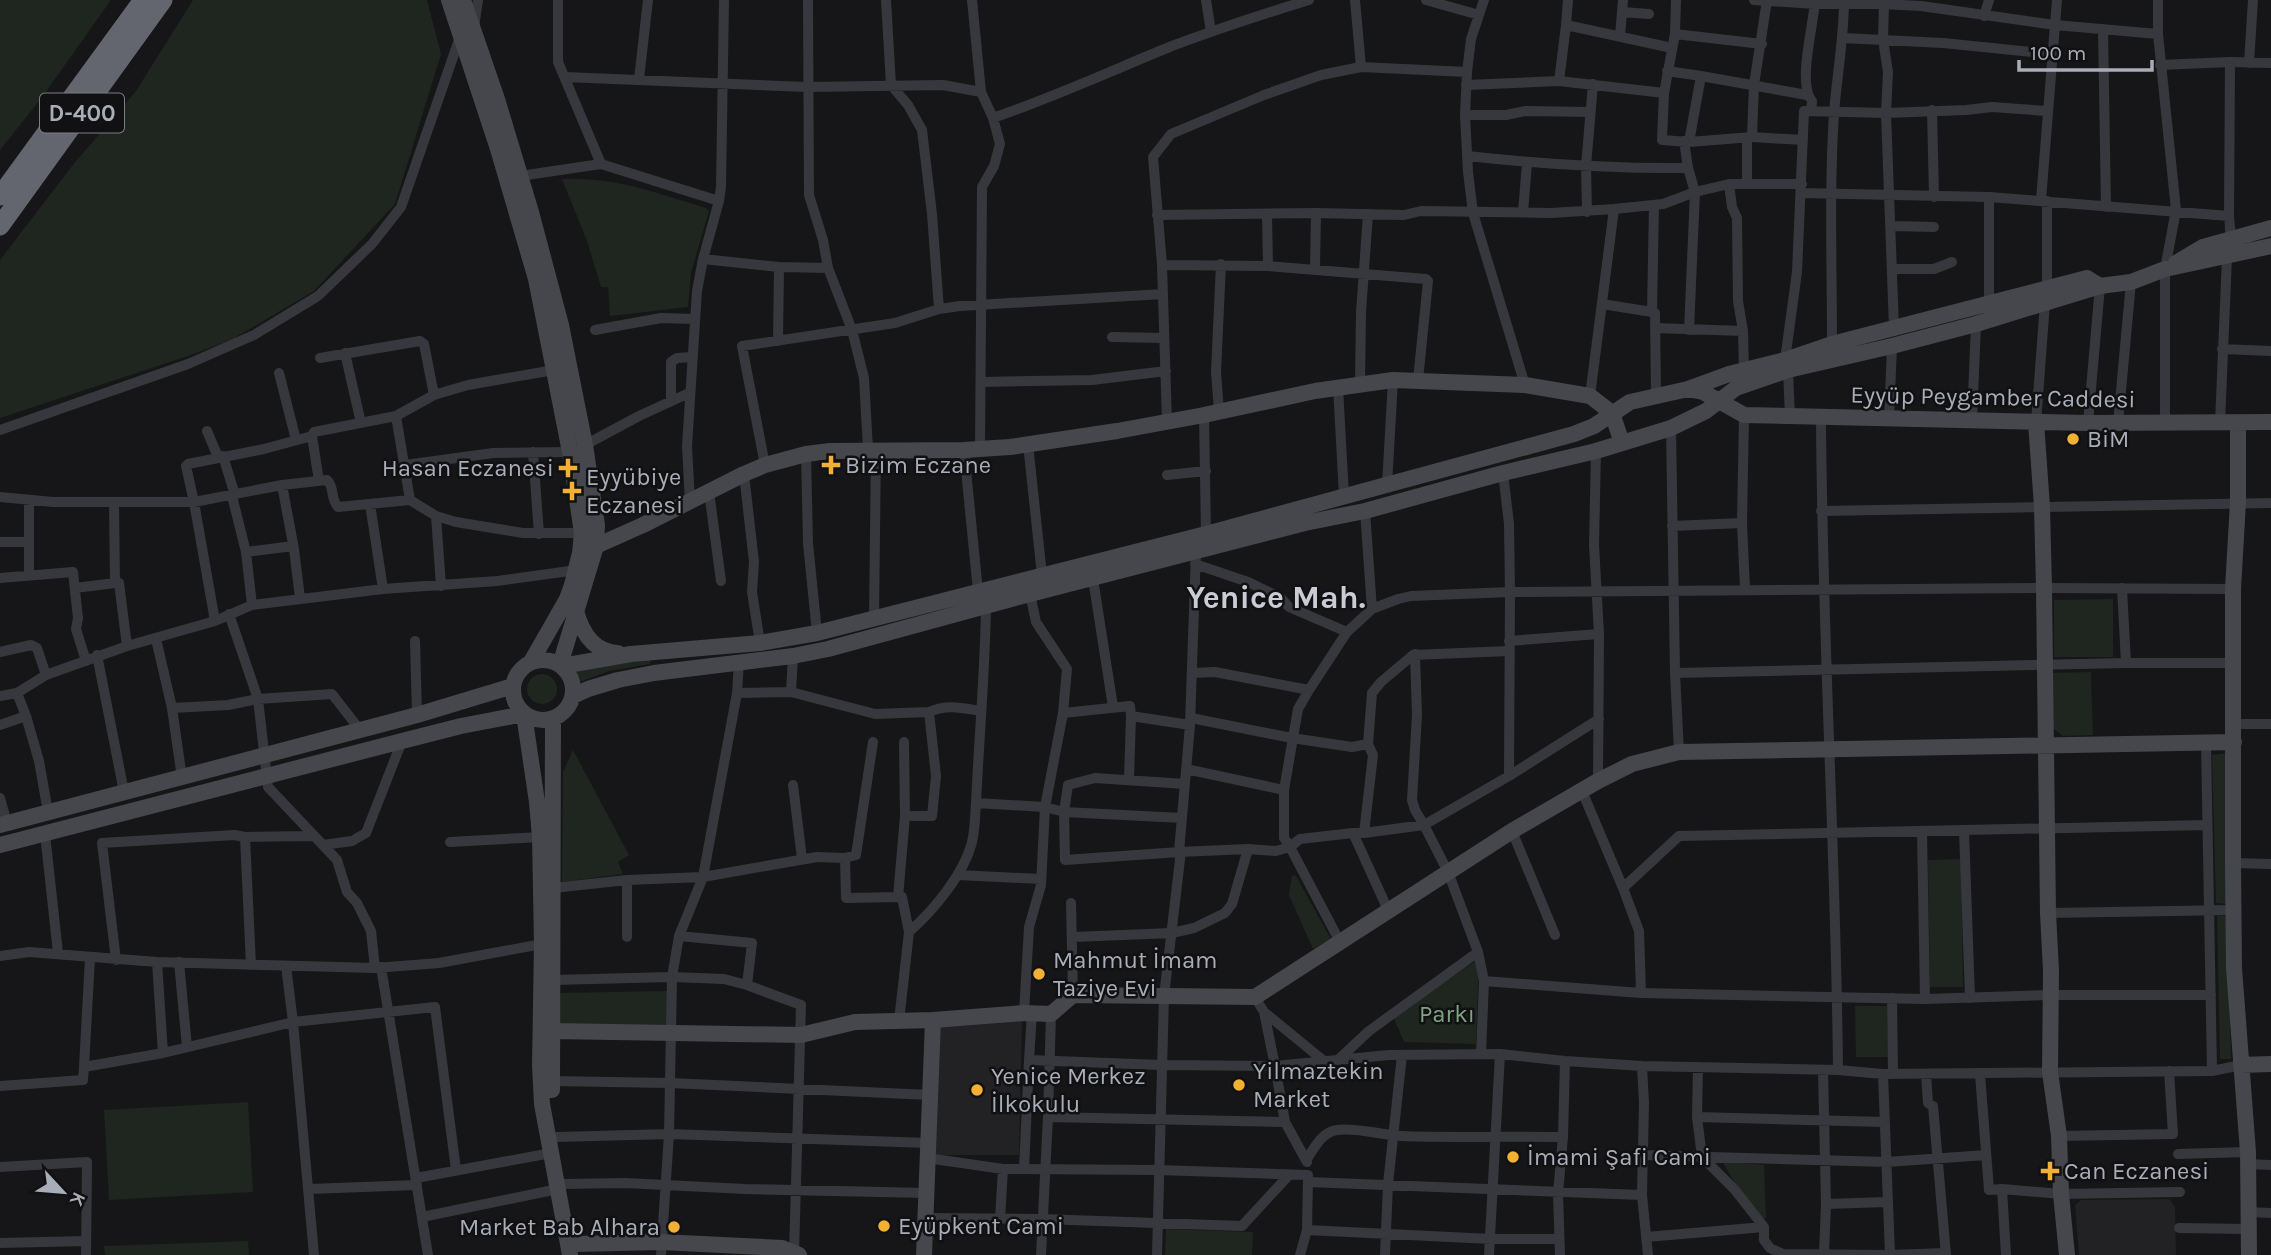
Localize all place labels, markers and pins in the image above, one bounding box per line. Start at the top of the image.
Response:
place label: BiM [2087,425,2129,453]
marker: BiM [2065,431,2081,447]
place label: Bizim Eczane [845,451,991,479]
place label: Hasan Eczanesi [382,454,554,482]
marker: Bizim Eczane [823,457,839,473]
marker: Hasan Eczanesi [560,460,576,476]
place label: Eyyübiye Eczanesi [586,463,683,519]
marker: Eyyübiye Eczanesi [564,483,580,499]
place label: Mahmut İmam Taziye Evi [1053,946,1218,1002]
marker: Mahmut İmam Taziye Evi [1031,966,1047,982]
place label: Yilmaztekin Market [1253,1057,1384,1113]
place label: Yenice Merkez İlkokulu [991,1062,1146,1118]
marker: Yilmaztekin Market [1231,1077,1247,1093]
marker: Yenice Merkez İlkokulu [969,1082,985,1098]
place label: İmami Şafi Cami [1527,1143,1711,1171]
marker: İmami Şafi Cami [1505,1149,1521,1165]
place label: Can Eczanesi [2064,1157,2209,1185]
marker: Can Eczanesi [2042,1163,2058,1179]
place label: Eyüpkent Cami [898,1212,1064,1240]
place label: Market Bab Alhara [459,1213,660,1241]
marker: Eyüpkent Cami [876,1218,892,1234]
marker: Market Bab Alhara [666,1219,682,1235]

